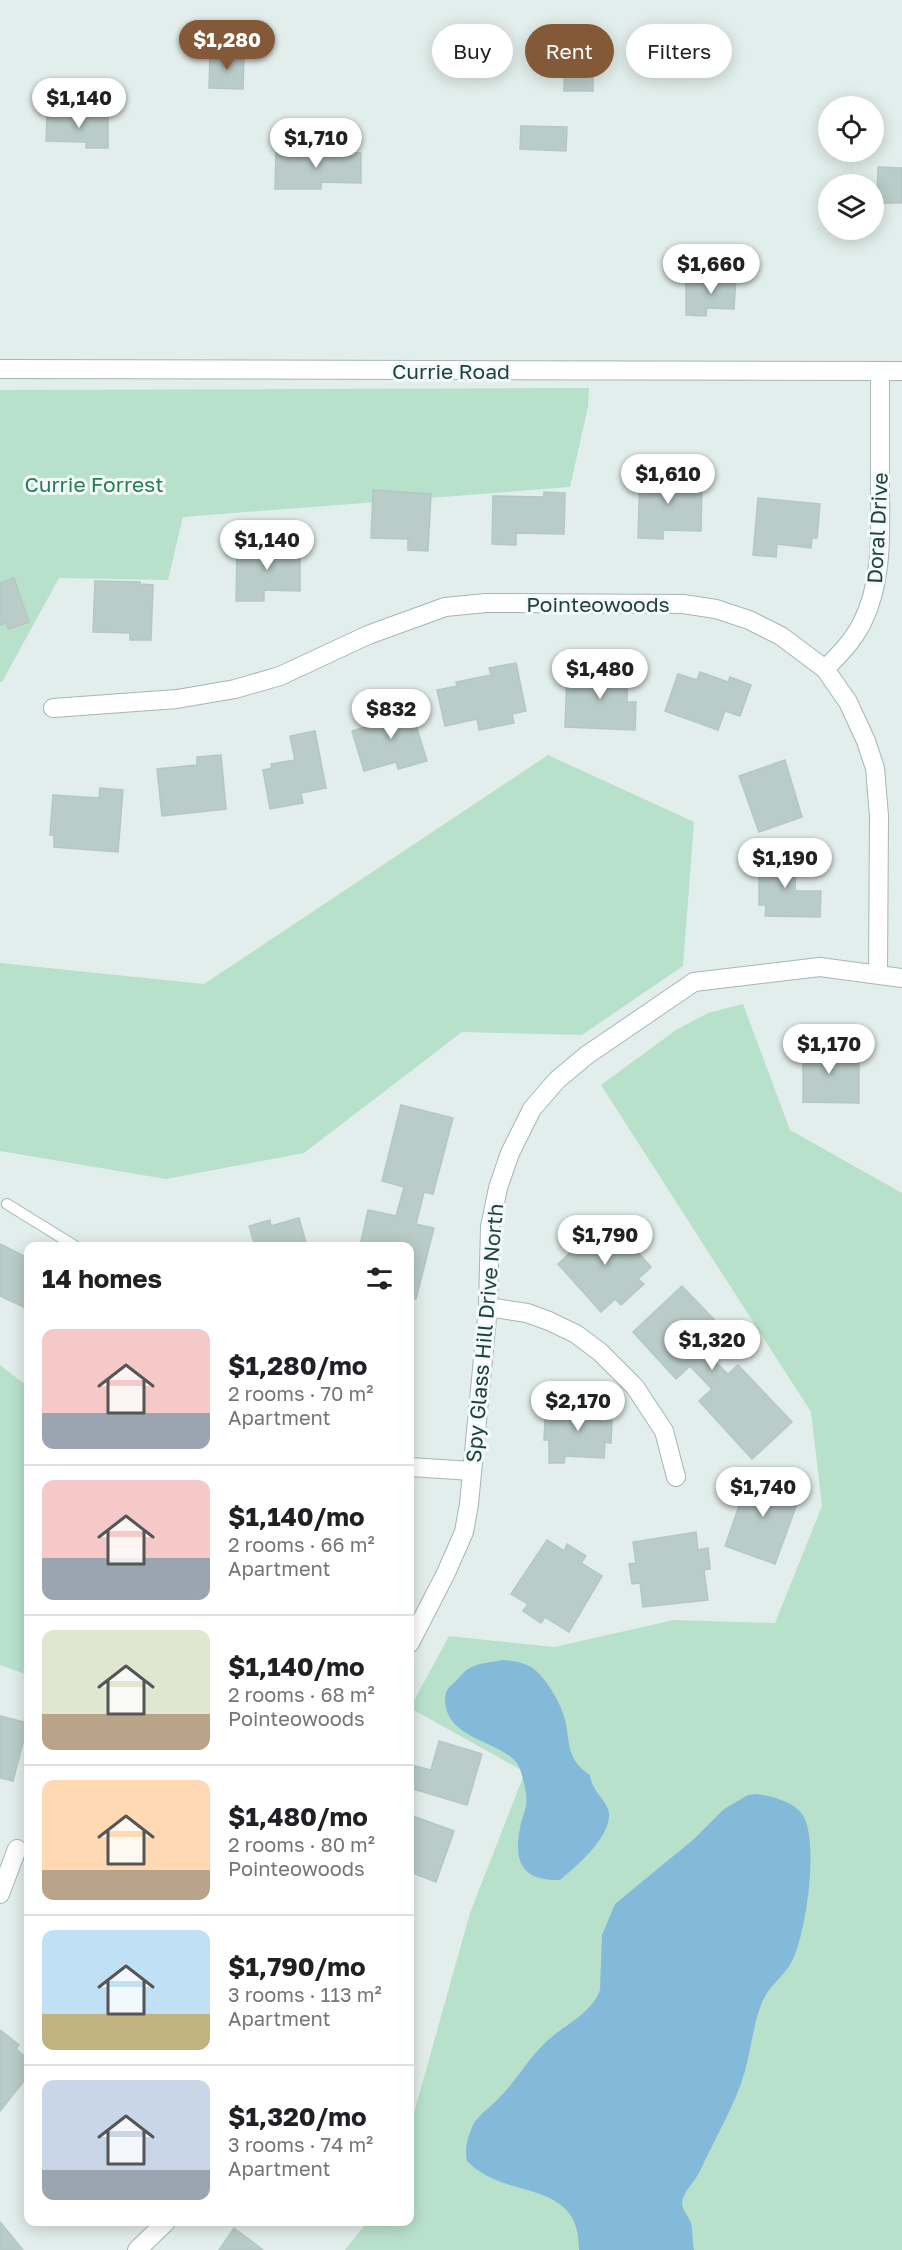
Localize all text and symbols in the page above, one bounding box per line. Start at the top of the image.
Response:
pin: $1,280 [178,20,276,71]
chip: Buy [432,24,513,78]
chip: Rent [525,24,614,78]
chip: Filters [626,24,732,78]
text: $1,280 [193,27,261,51]
pin: $1,140 [30,78,128,129]
text: $1,140 [46,85,112,109]
map controls [818,96,884,240]
button: locate [818,96,884,162]
pin: $1,710 [267,118,365,169]
text: $1,710 [284,125,348,149]
button: layers [818,174,884,240]
pin: $1,660 [662,244,760,295]
text: $1,660 [677,251,745,275]
street label: Currie Road [392,358,510,384]
pin: $1,610 [619,454,717,505]
text: $1,610 [635,461,701,485]
park label: Currie Forrest [24,471,164,497]
street label: Doral Drive [861,472,893,584]
pin: $1,140 [218,520,316,571]
text: $1,140 [234,527,300,551]
street label: Pointeowoods [526,591,670,617]
pin: $1,480 [551,649,649,700]
text: $1,480 [566,656,634,680]
pin: $832 [355,689,427,740]
text: $832 [366,696,416,720]
pin: $1,190 [736,838,834,889]
text: $1,190 [752,845,818,869]
pin: $1,170 [780,1024,878,1075]
text: $1,170 [797,1031,861,1055]
street label: Spy Glass Hill Drive North [460,1202,508,1464]
pin: $1,790 [556,1215,654,1266]
text: $1,790 [572,1222,638,1246]
icon: filters [363,1262,396,1295]
text: 14 homes [42,1263,162,1294]
pin: $1,320 [663,1320,761,1371]
text: $1,320 [678,1327,746,1351]
text: $1,280/mo [228,1350,367,1381]
icon: home [90,1353,162,1425]
text: 2 rooms · 70 m² [228,1381,373,1405]
pin: $2,170 [529,1381,627,1432]
text: $2,170 [545,1388,611,1412]
text: Apartment [228,1405,331,1429]
pin: $1,740 [714,1467,812,1518]
text: $1,740 [730,1474,796,1498]
text: $1,140/mo [228,1501,365,1532]
icon: home [90,1504,162,1576]
text: 2 rooms · 66 m² [228,1532,375,1556]
text: Apartment [228,1556,331,1580]
text: $1,140/mo [228,1651,365,1682]
icon: home [90,1654,162,1726]
text: 2 rooms · 68 m² [228,1682,375,1706]
text: Pointeowoods [228,1706,365,1730]
text: $1,480/mo [228,1801,368,1832]
icon: home [90,1804,162,1876]
text: 2 rooms · 80 m² [228,1832,375,1856]
text: Pointeowoods [228,1856,365,1880]
text: $1,790/mo [228,1951,366,1982]
icon: home [90,1954,162,2026]
text: 3 rooms · 113 m² [228,1982,382,2006]
text: Apartment [228,2006,331,2030]
text: $1,320/mo [228,2101,367,2132]
icon: home [90,2104,162,2176]
text: 3 rooms · 74 m² [228,2132,373,2156]
text: Apartment [228,2156,331,2180]

